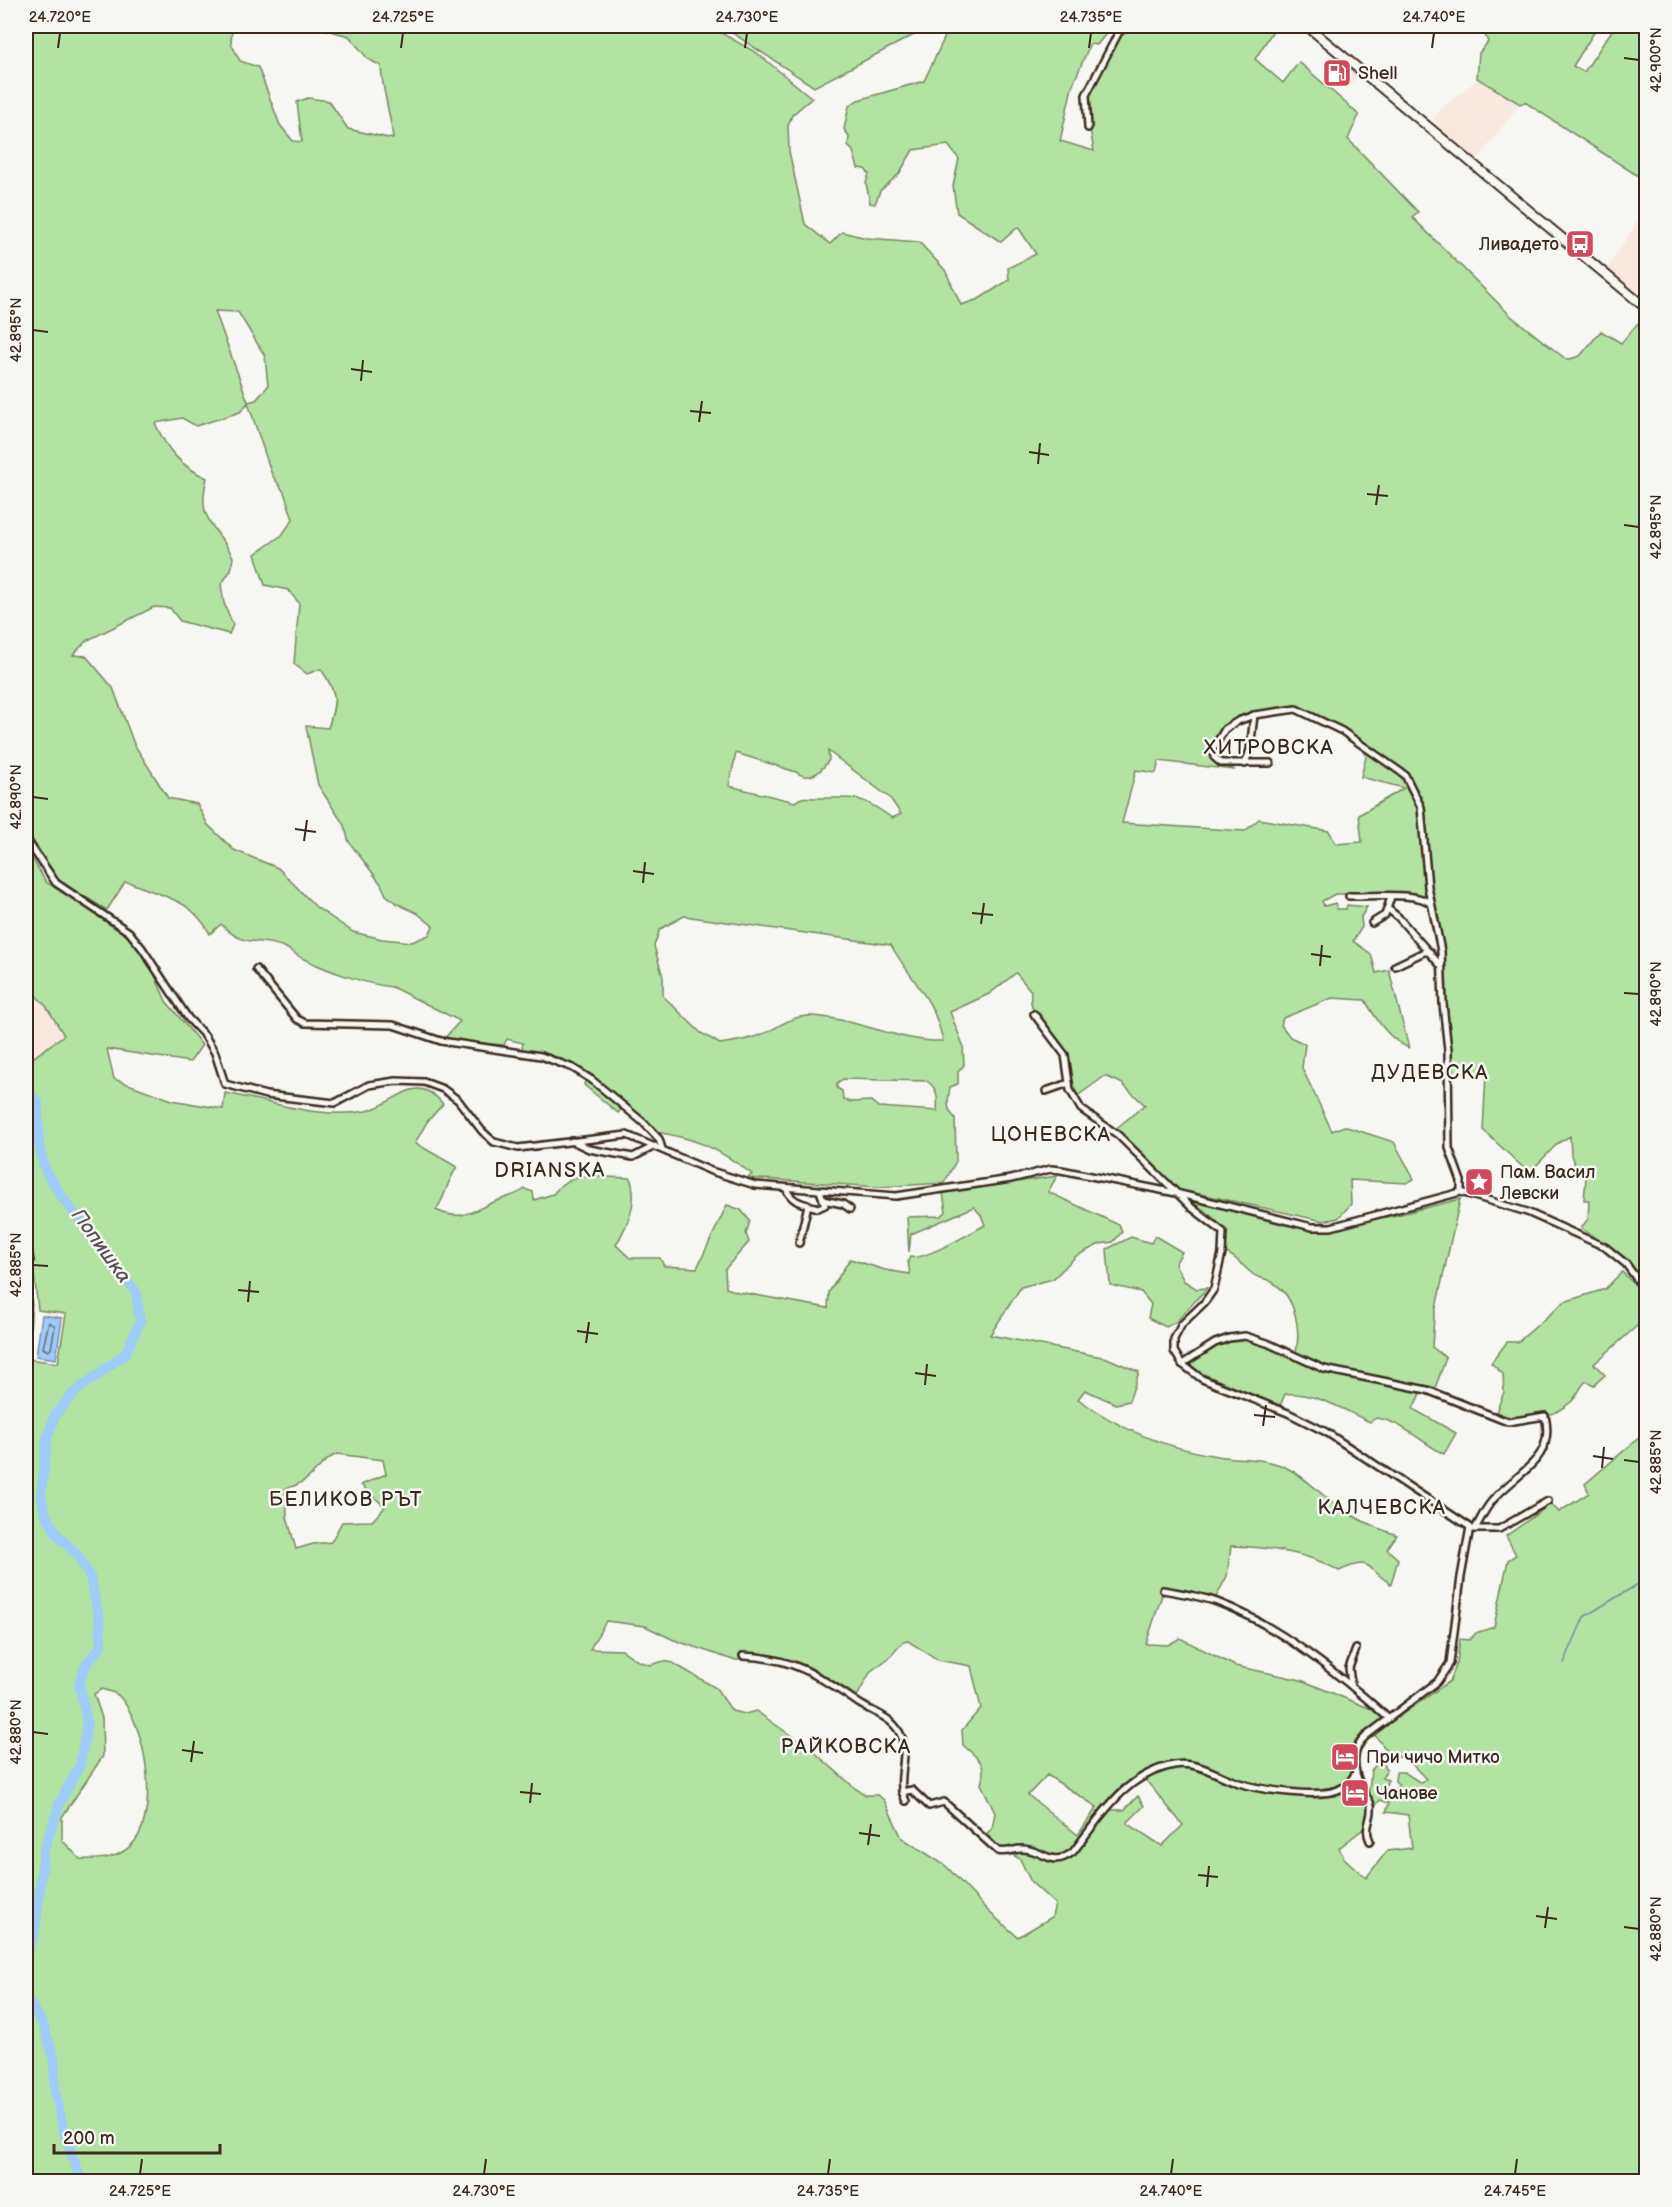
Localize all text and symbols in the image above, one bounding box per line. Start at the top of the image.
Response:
text: 24.720°E [29,8,91,27]
text: 24.725°E [372,8,434,27]
text: 24.730°E [716,8,779,27]
text: 24.735°E [1060,8,1122,27]
text: 24.740°E [1403,8,1466,27]
text: 42.900°N [1647,27,1666,93]
fuel station icon: Shell [1321,57,1353,89]
place label: Shell [1358,63,1398,84]
bus stop icon: Ливадето [1564,228,1596,260]
place label: Ливадето [1478,234,1559,255]
text: 42.895°N [7,298,26,362]
text: 42.895°N [1647,495,1666,559]
district label: ХИТРОВСКА [1204,736,1334,760]
text: 42.890°N [7,764,26,830]
text: 42.890°N [1647,961,1666,1027]
district label: ДУДЕВСКА [1371,1061,1489,1085]
district label: ЦОНЕВСКА [991,1123,1111,1147]
district label: DRIANSKA [494,1159,606,1183]
place label: Пам. Васил Левски [1499,1162,1596,1204]
place icon: Пам. Васил Левски [1463,1166,1495,1198]
water label: Попишка [66,1204,136,1288]
text: 42.885°N [7,1232,26,1298]
text: 42.885°N [1647,1429,1666,1495]
district label: БЕЛИКОВ РЪТ [269,1488,423,1512]
district label: КАЛЧЕВСКА [1318,1496,1446,1520]
text: 42.880°N [7,1699,26,1765]
district label: РАЙКОВСКА [780,1735,912,1759]
hotel icon: При чичо Митко [1329,1741,1361,1773]
place label: При чичо Митко [1366,1747,1500,1768]
hotel icon: Чанове [1339,1777,1371,1809]
place label: Чанове [1376,1783,1438,1804]
text: 42.880°N [1647,1896,1666,1962]
scale bar [54,2117,220,2155]
text: 200 m [63,2128,115,2149]
text: 24.725°E [109,2182,171,2201]
text: 24.730°E [453,2182,516,2201]
text: 24.735°E [797,2182,859,2201]
text: 24.740°E [1140,2182,1203,2201]
text: 24.745°E [1484,2182,1546,2201]

